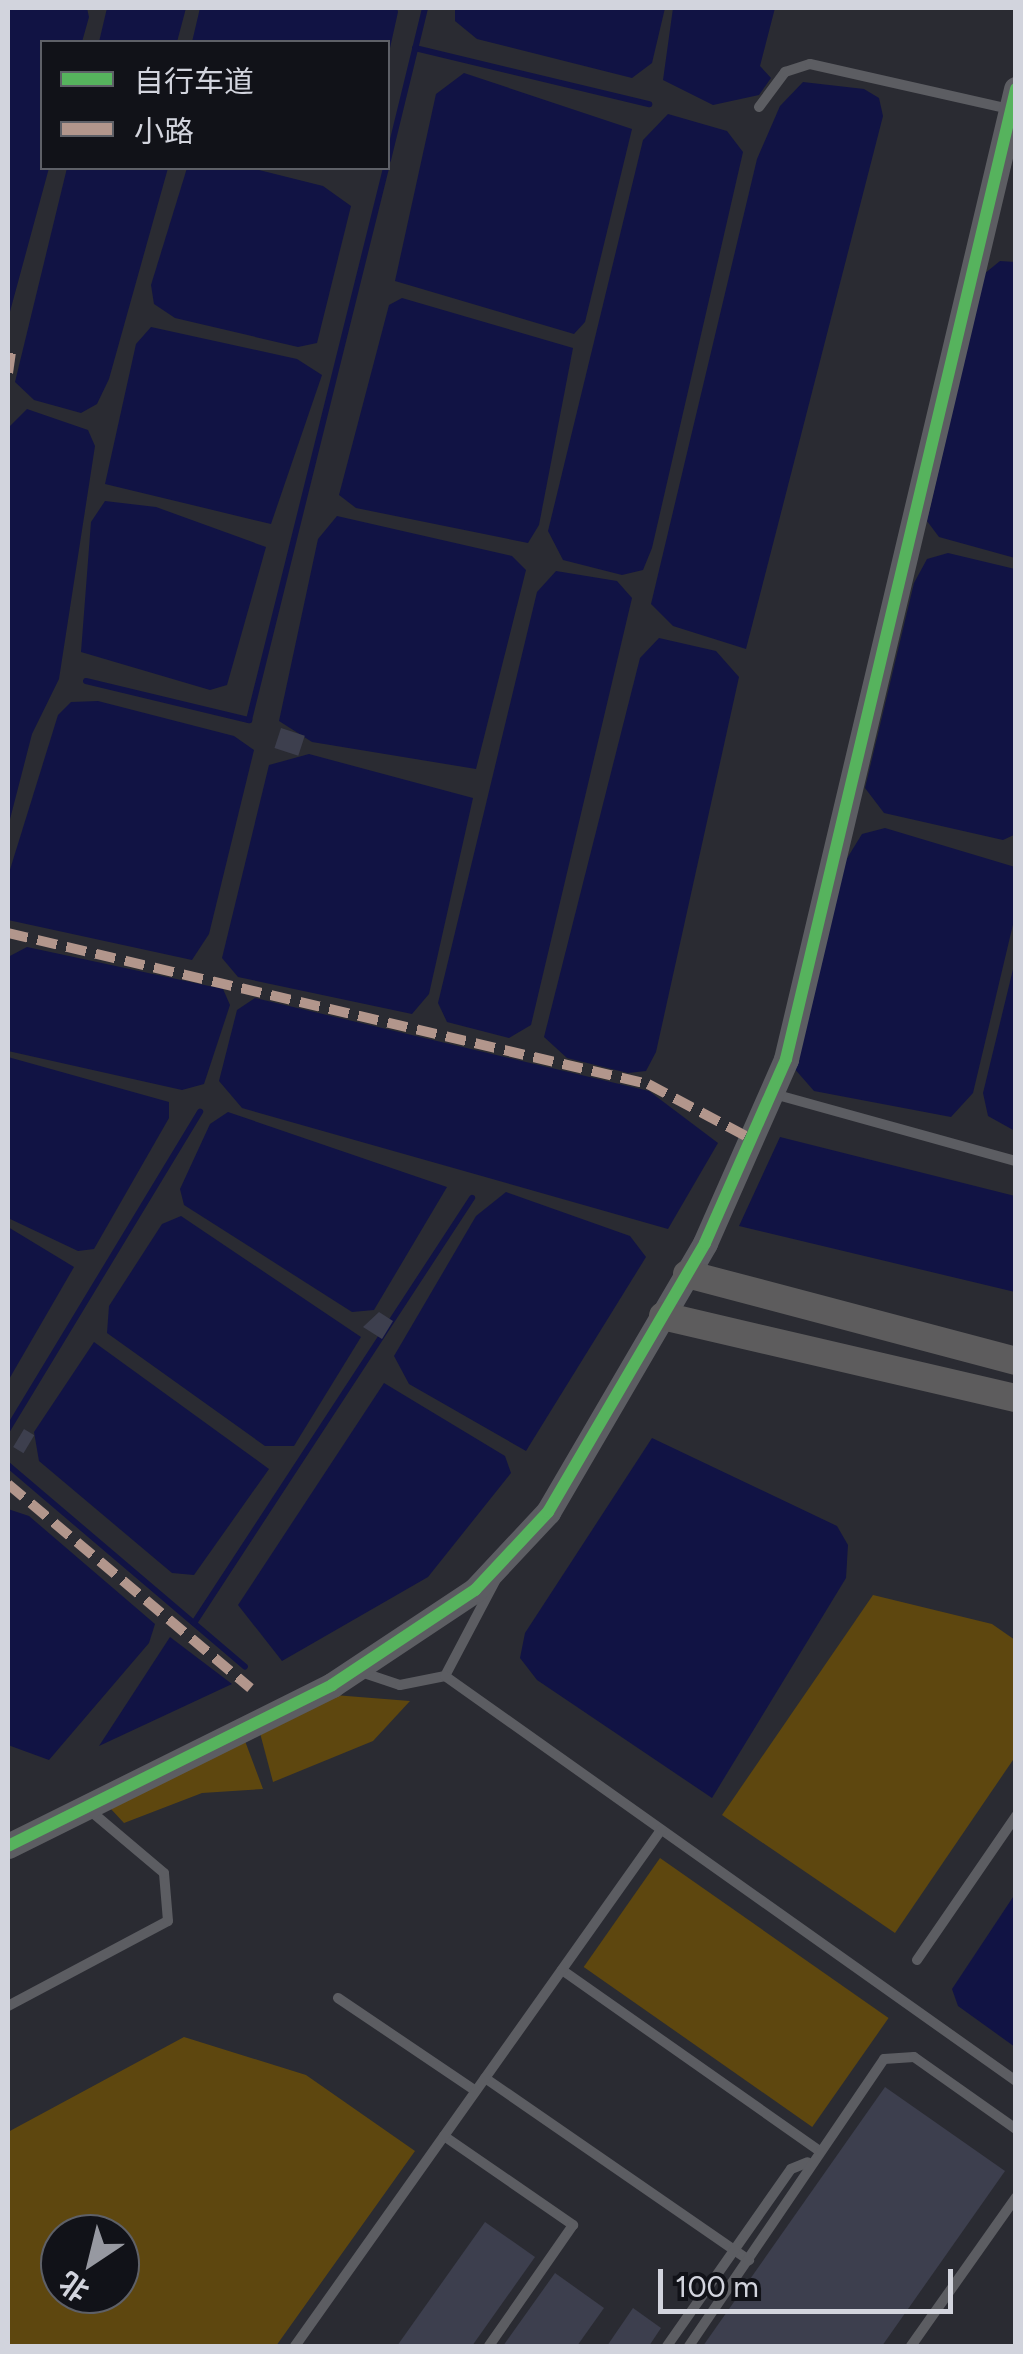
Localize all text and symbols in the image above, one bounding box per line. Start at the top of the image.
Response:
legend [40,40,390,170]
text: 自行车道 [134,63,254,100]
text: 小路 [134,113,194,150]
north arrow [40,2214,140,2314]
scale bar [663,2249,958,2311]
text: 北 [53,2265,95,2309]
text: 100 m [675,2268,759,2305]

